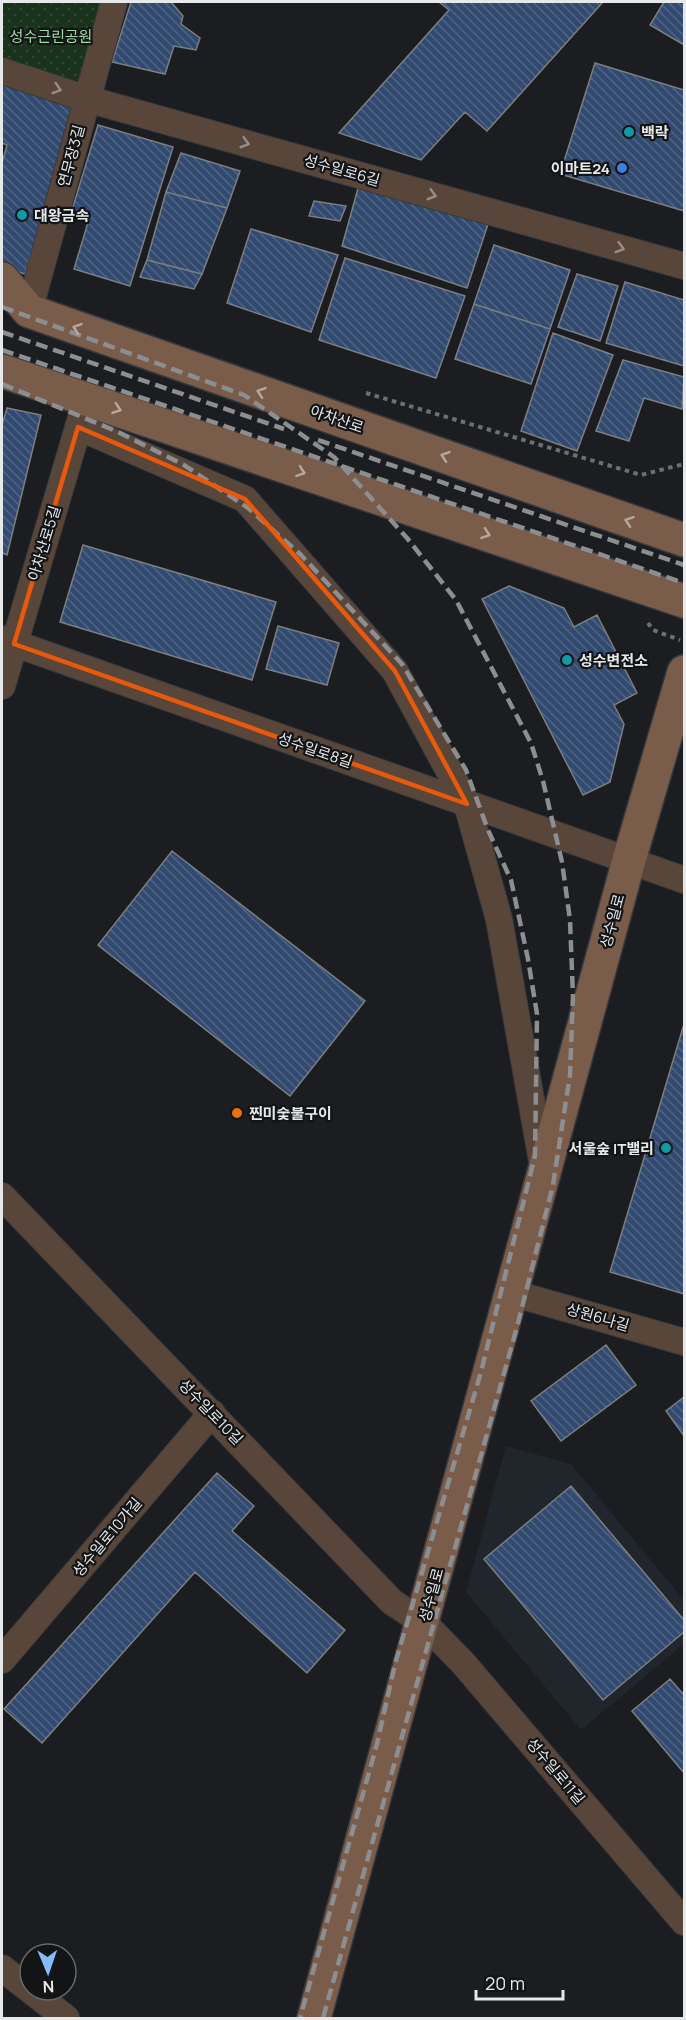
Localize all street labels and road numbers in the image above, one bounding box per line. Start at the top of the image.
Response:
street label: 연무장3길 [53,123,89,189]
street label: 성수일로6길 [301,149,383,191]
street label: 아차산로 [307,400,367,438]
street label: 아차산로5길 [23,503,65,583]
street label: 성수일로8길 [275,727,355,773]
street label: 성수일로 [595,892,629,950]
street label: 상원6나길 [564,1298,632,1336]
street label: 성수일로10길 [174,1374,248,1450]
street label: 성수일로10가길 [68,1493,146,1581]
street label: 성수일로 [414,1566,448,1624]
street label: 성수일로11길 [522,1733,590,1809]

